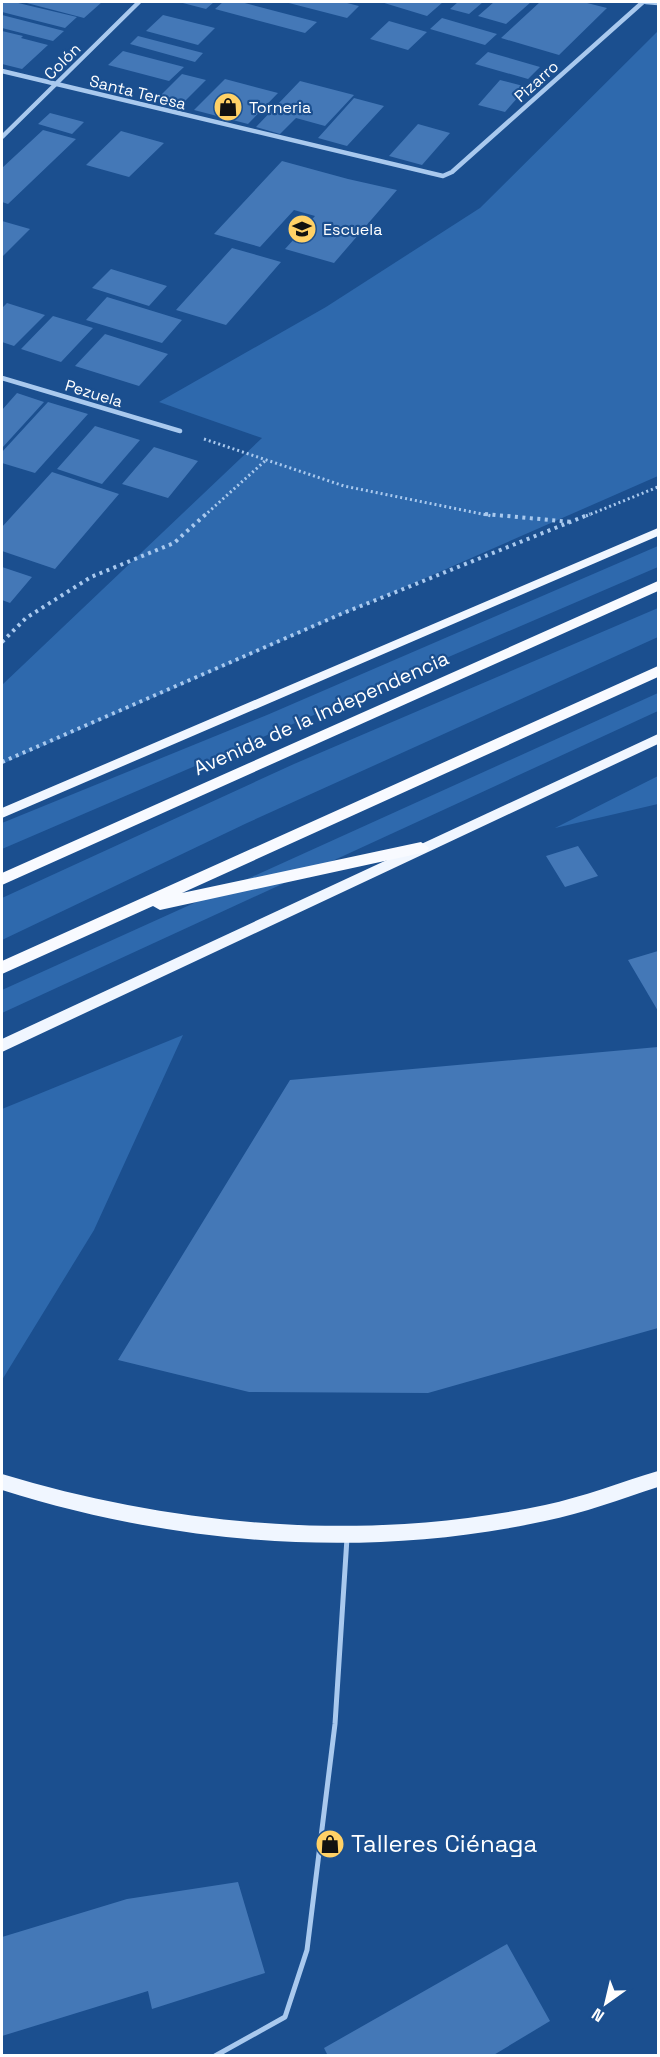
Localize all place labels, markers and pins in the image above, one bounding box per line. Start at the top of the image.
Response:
shop icon: Torneria [212,91,244,123]
place label: Torneria [249,97,311,118]
school or university icon: Escuela [286,213,318,245]
place label: Escuela [323,219,382,240]
shop icon: Talleres Ciénaga [314,1828,346,1860]
place label: Talleres Ciénaga [351,1828,538,1859]

